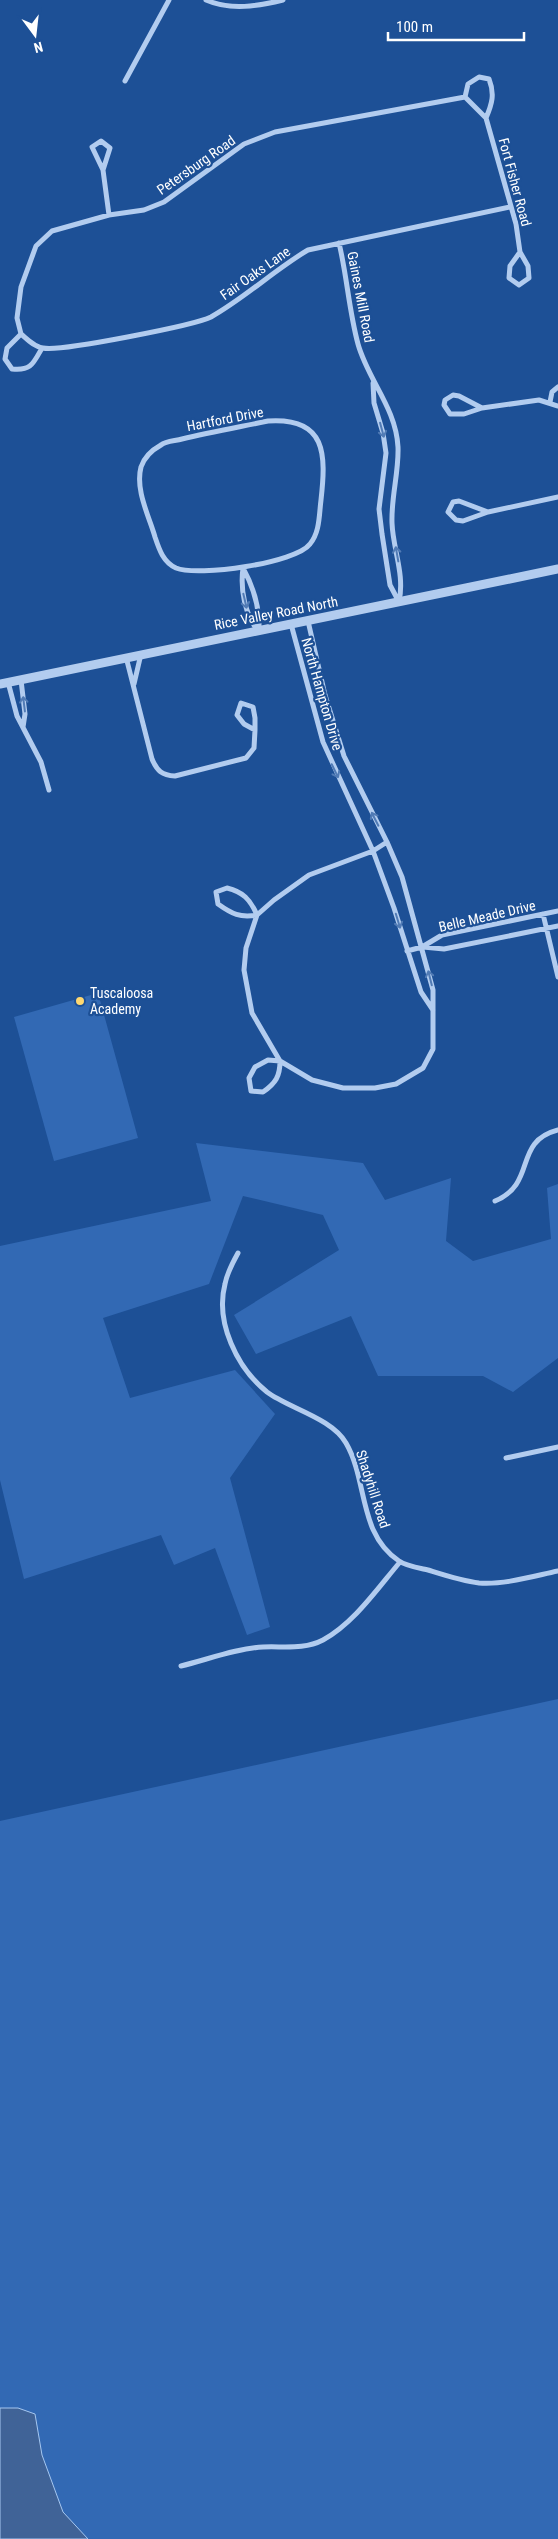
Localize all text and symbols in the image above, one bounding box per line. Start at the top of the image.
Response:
north arrow [10,10,60,60]
scale bar [388,10,524,42]
text: 100 m [396,18,433,36]
text: N [32,39,45,56]
street label: Petersburg Road [154,132,238,198]
street label: Fort Fisher Road [496,136,534,228]
street label: Fair Oaks Lane [217,243,293,303]
street label: Gaines Mill Road [344,250,378,344]
street label: Hartford Drive [185,404,265,434]
one-way arrow [377,421,387,437]
one-way arrow [392,547,402,563]
street label: Rice Valley Road North [213,593,339,633]
one-way arrow [241,593,250,609]
street label: North Hampton Drive [298,636,346,752]
one-way arrow [19,696,29,712]
one-way arrow [330,764,340,779]
one-way arrow [370,812,379,827]
street label: Belle Meade Drive [437,897,537,935]
one-way arrow [394,912,404,928]
one-way arrow [425,970,434,986]
place label: Tuscaloosa Academy [90,985,153,1017]
marker: Tuscaloosa Academy [74,995,86,1007]
street label: Shadyhill Road [353,1448,393,1530]

